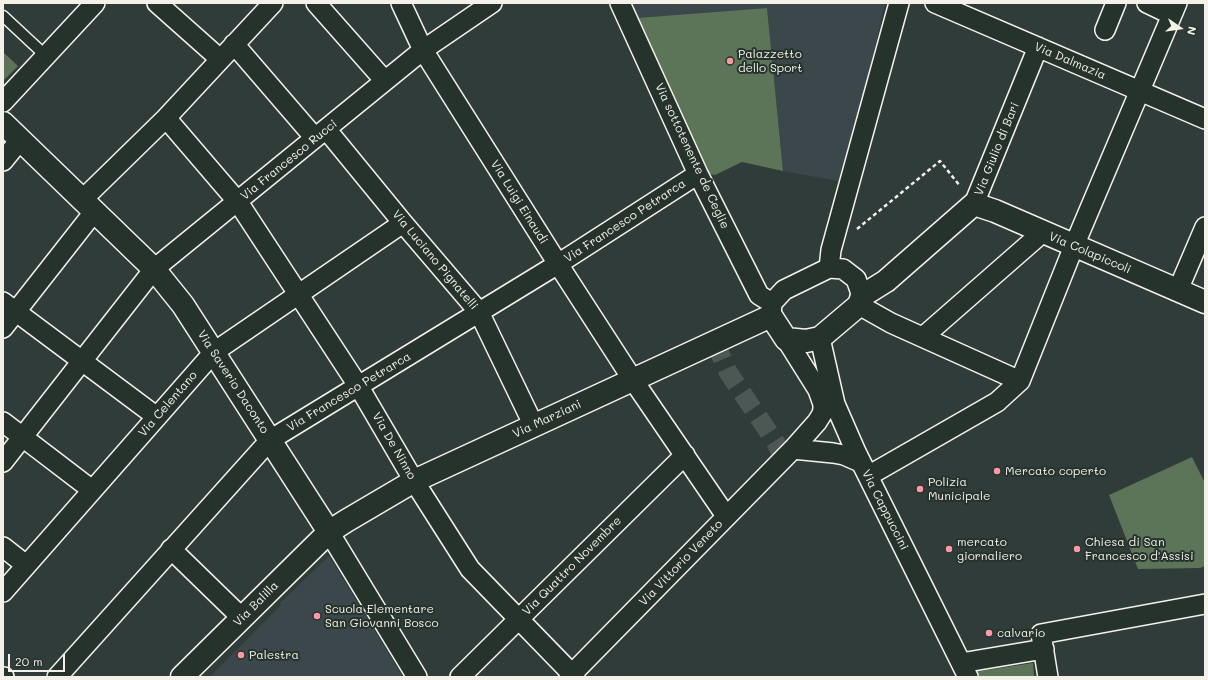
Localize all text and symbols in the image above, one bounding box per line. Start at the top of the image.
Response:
north arrow [1160,8,1200,48]
text: N [1184,25,1200,37]
street label: Via Dalmazia [1032,39,1108,83]
place label: Palazzetto dello Sport [738,47,803,75]
marker: Palazzetto dello Sport [725,56,735,66]
street label: Via sottotenente de Ceglie [652,81,732,231]
street label: Via Giulio di Bari [972,100,1022,198]
street label: Via Francesco Rucci [238,117,340,203]
street label: Via Luigi Einaudi [487,157,551,247]
street label: Via Francesco Petrarca [562,176,688,266]
street label: Via Luciano Pignatelli [389,207,481,313]
street label: Via Colapiccoli [1047,229,1133,277]
street label: Via Saverio Daconto [194,328,272,436]
street label: Via Francesco Petrarca [284,349,414,435]
street label: Via Celentano [136,368,200,440]
street label: Via Marziani [510,397,584,441]
street label: Via De Ninno [369,410,419,482]
place label: Mercato coperto [1005,464,1106,478]
marker: Mercato coperto [992,466,1002,476]
street label: Via Cappuccini [859,467,911,553]
place label: Polizia Municipale [928,475,990,503]
marker: Polizia Municipale [915,484,925,494]
street label: Via Quattro Novembre [520,514,624,618]
street label: Via Vittorio Veneto [636,517,726,609]
place label: mercato giornaliero [957,535,1022,563]
place label: Chiesa di San Francesco d'Assisi [1085,535,1194,563]
marker: mercato giornaliero [944,544,954,554]
marker: Chiesa di San Francesco d'Assisi [1072,544,1082,554]
street label: Via Balilla [230,578,282,630]
place label: Scuola Elementare San Giovanni Bosco [325,602,439,630]
marker: Scuola Elementare San Giovanni Bosco [312,611,322,621]
place label: calvario [997,626,1045,640]
marker: calvario [984,628,994,638]
scale bar [10,646,67,672]
place label: Palestra [249,648,299,662]
marker: Palestra [236,650,246,660]
text: 20 m [15,653,43,669]

